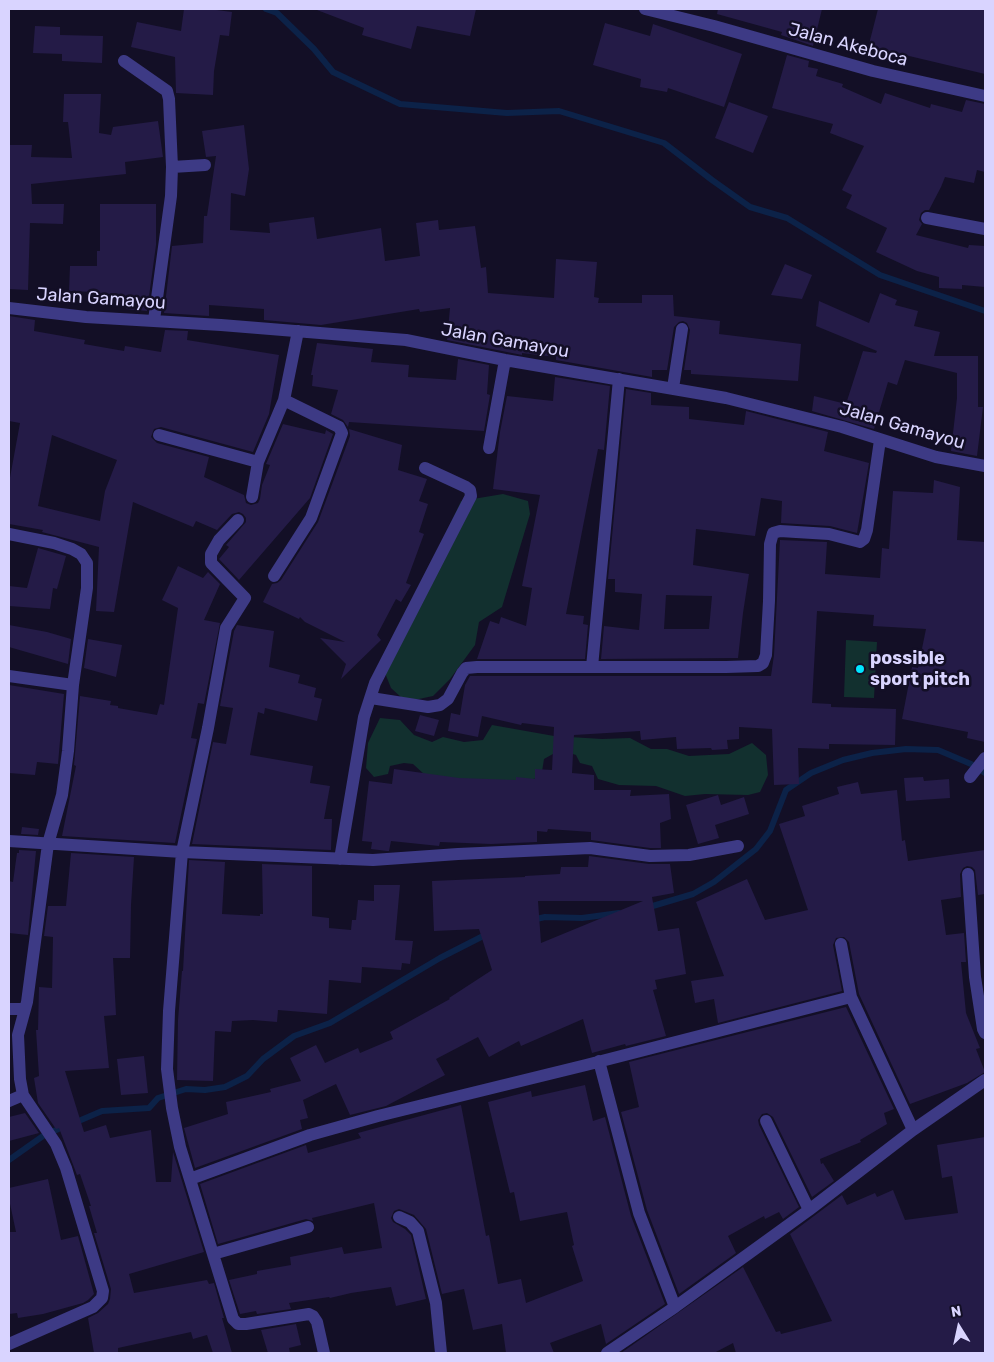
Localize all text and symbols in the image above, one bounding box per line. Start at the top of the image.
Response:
street label: Jalan Akeboca [786,19,910,71]
street label: Jalan Gamayou [36,284,166,314]
street label: Jalan Gamayou [439,319,571,363]
street label: Jalan Gamayou [837,398,967,454]
place label: possible sport pitch [870,648,970,691]
marker: possible sport pitch [854,663,866,675]
north arrow [934,1302,984,1352]
text: N [950,1302,963,1321]

